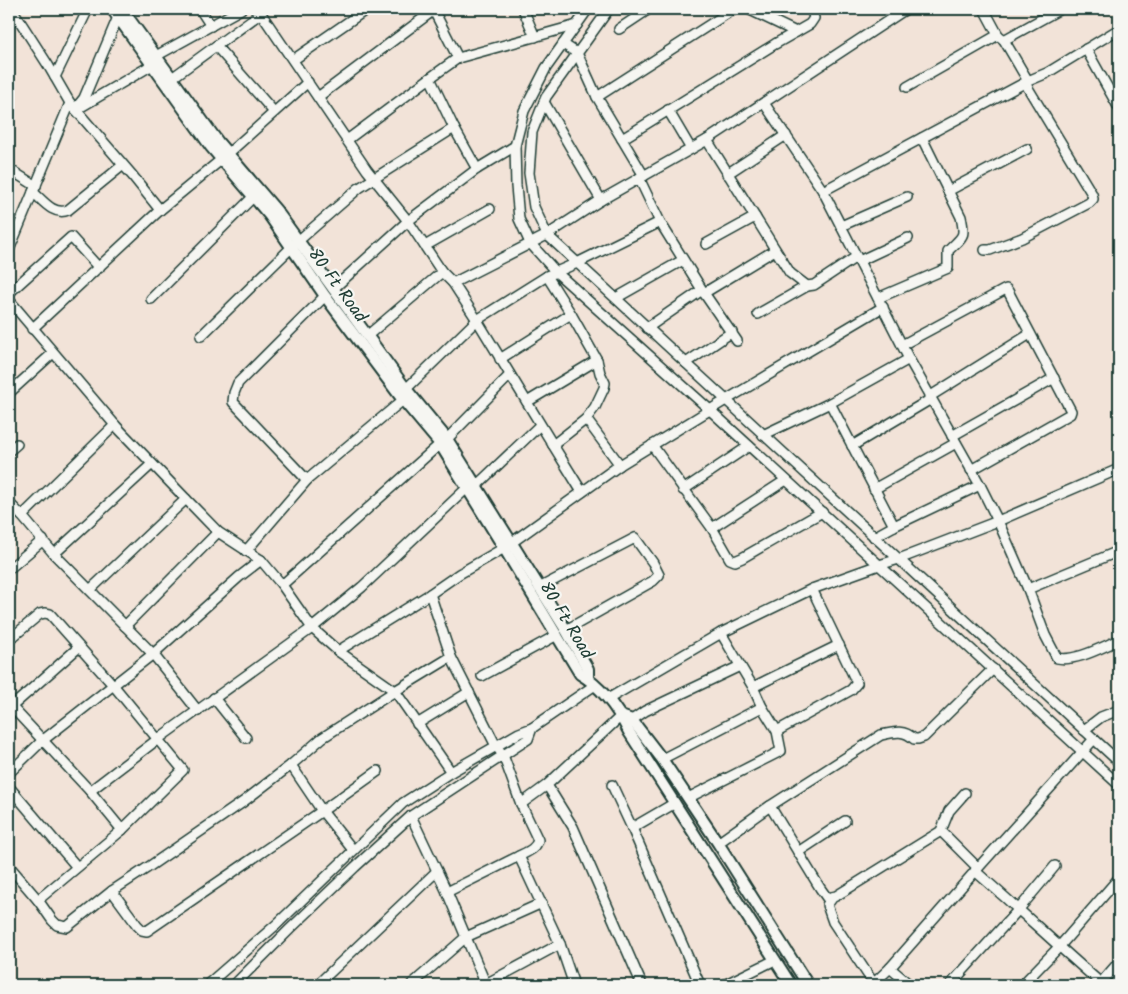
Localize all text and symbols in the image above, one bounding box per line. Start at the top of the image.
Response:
street label: 80 Ft Road [300,242,375,330]
street label: 80 Ft Road [531,576,601,666]

